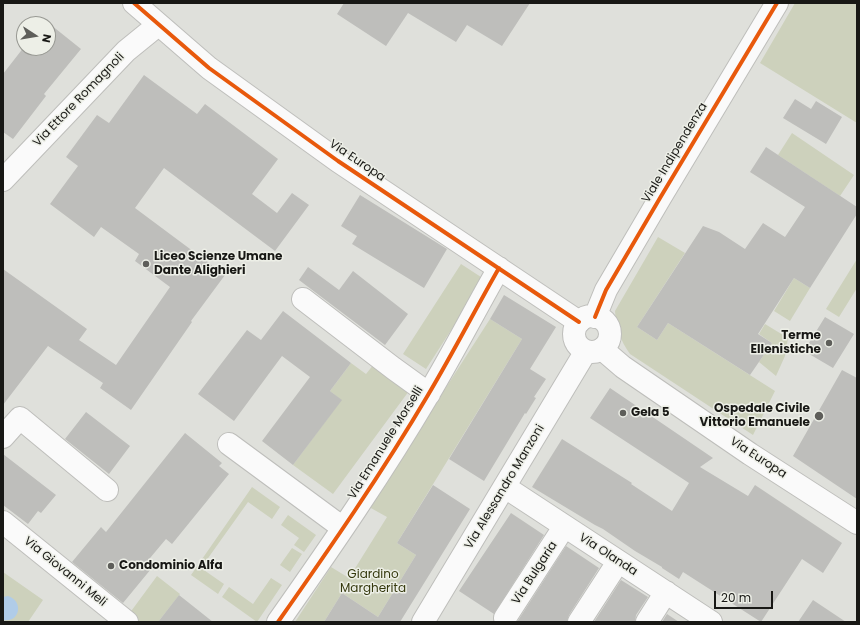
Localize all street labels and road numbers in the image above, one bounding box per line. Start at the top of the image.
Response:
street label: Via Ettore Romagnoli [30,50,128,150]
street label: Viale Indipendenza [639,100,711,206]
street label: Via Europa [326,137,388,185]
street label: Via Emanuele Morselli [345,384,427,502]
street label: Via Alessandro Manzoni [462,422,548,552]
street label: Via Europa [727,434,789,482]
street label: Via Olanda [576,531,640,579]
street label: Via Giovanni Meli [21,534,109,610]
street label: Via Bulgaria [509,539,561,607]

